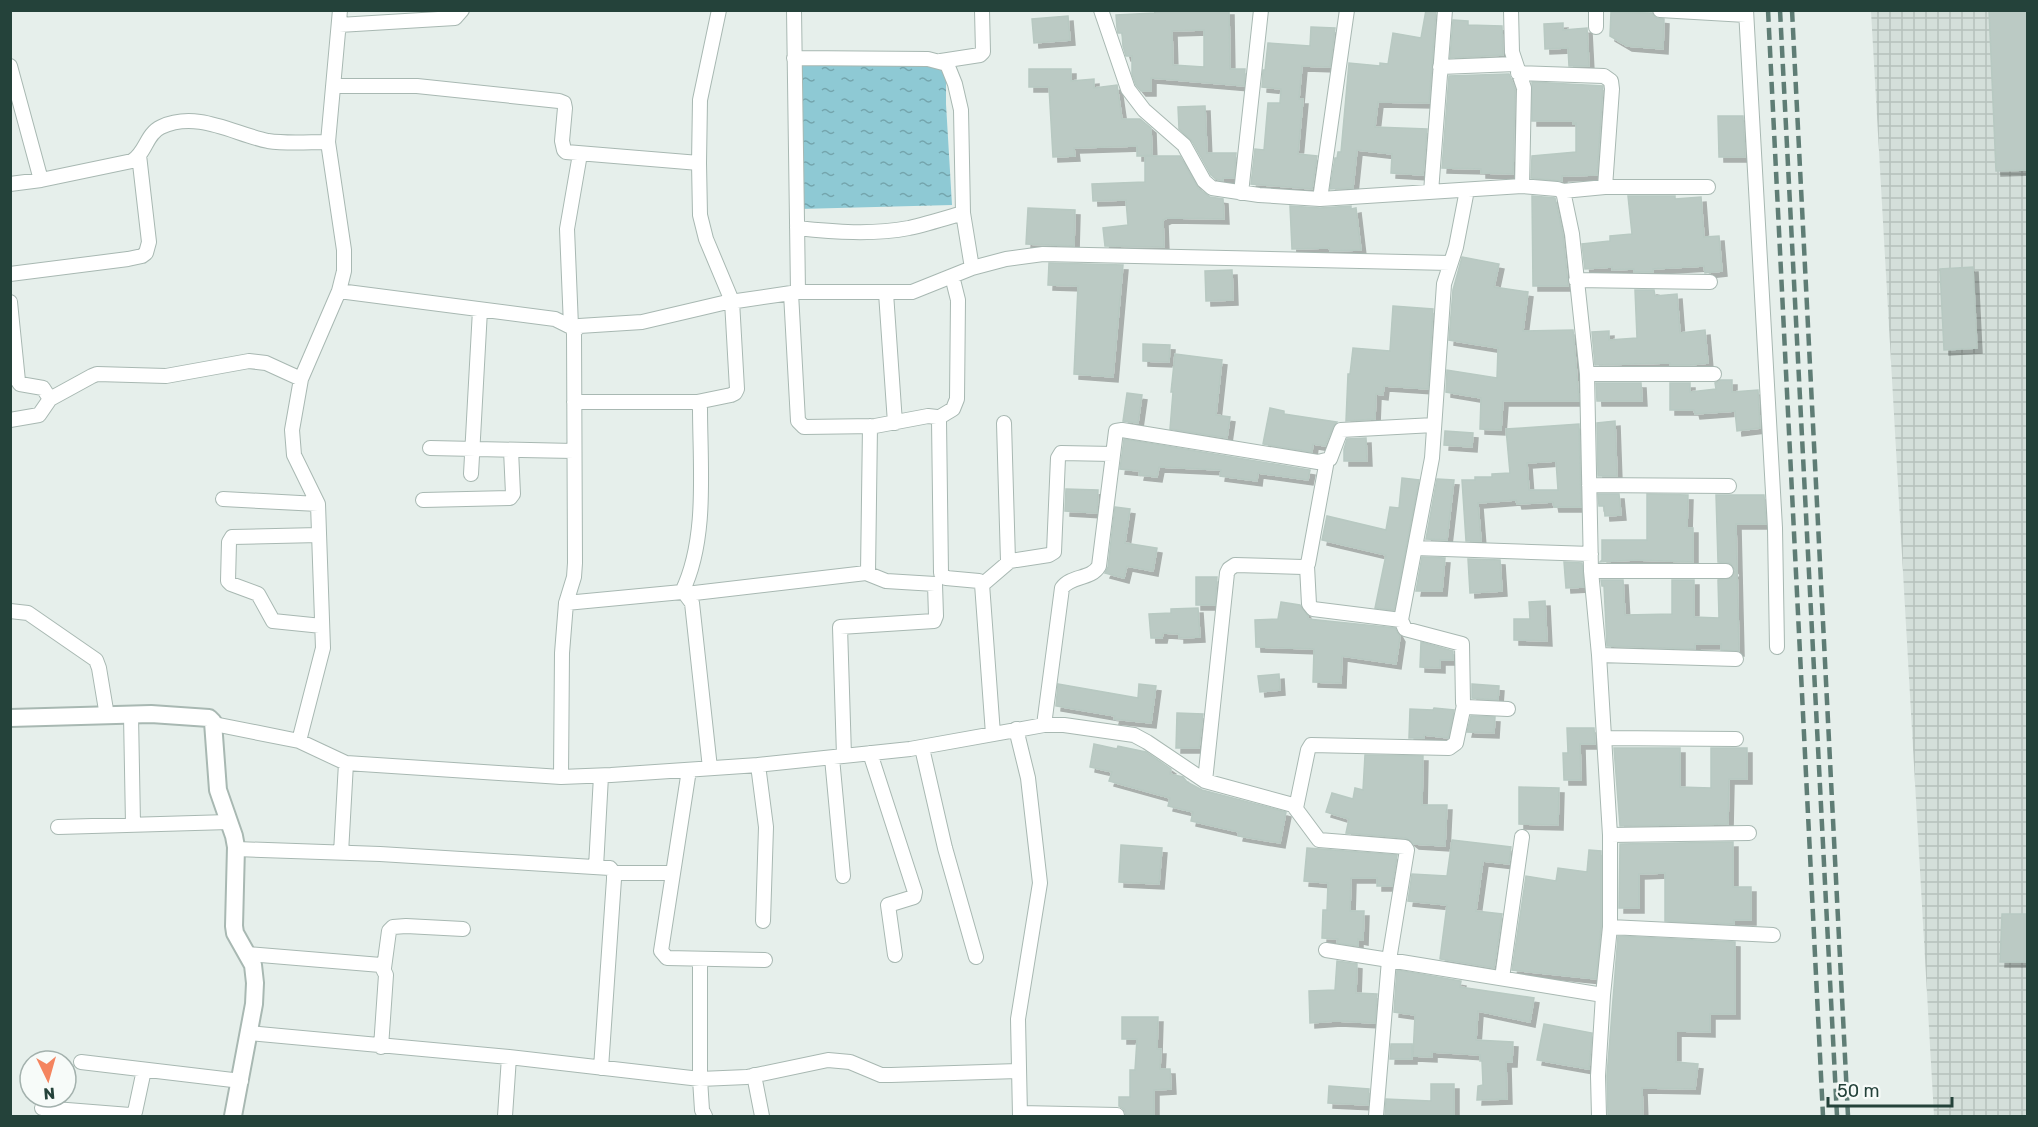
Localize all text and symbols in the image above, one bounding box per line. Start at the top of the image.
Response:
north arrow [18,1049,78,1109]
scale bar [1828,1070,1952,1108]
text: 50 m [1837,1080,1880,1102]
text: N [43,1083,56,1103]

